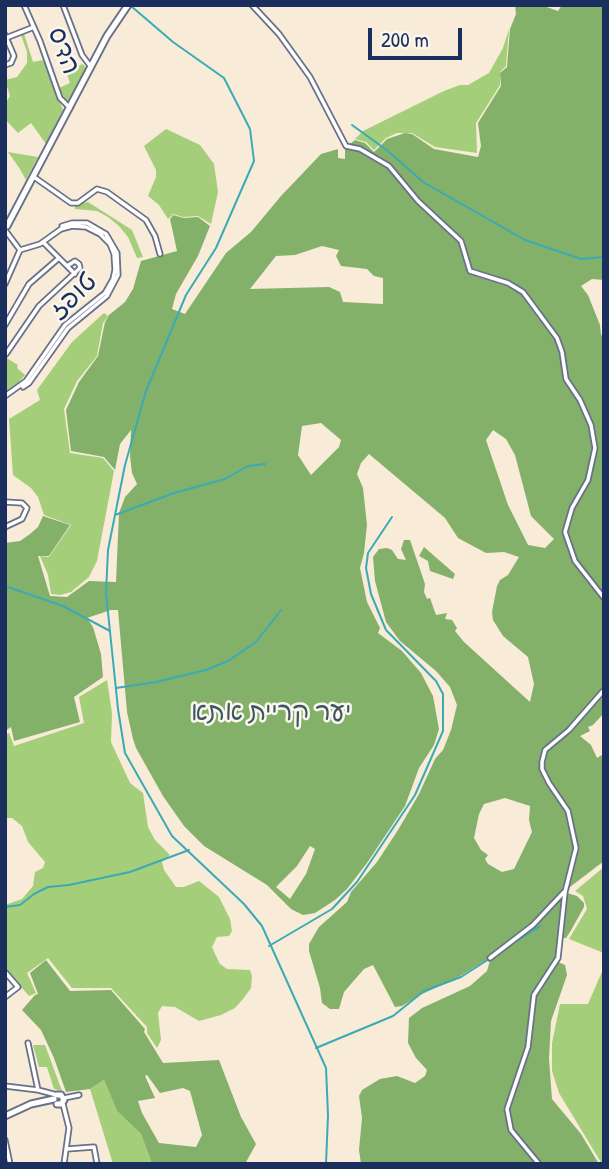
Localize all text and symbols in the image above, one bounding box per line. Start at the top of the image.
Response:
scale bar [371,14,466,58]
street label: הדס [40,23,86,79]
text: 200 m [381,25,429,54]
street label: טופז [44,267,104,327]
park label: יער קריית אתא [191,697,351,729]

